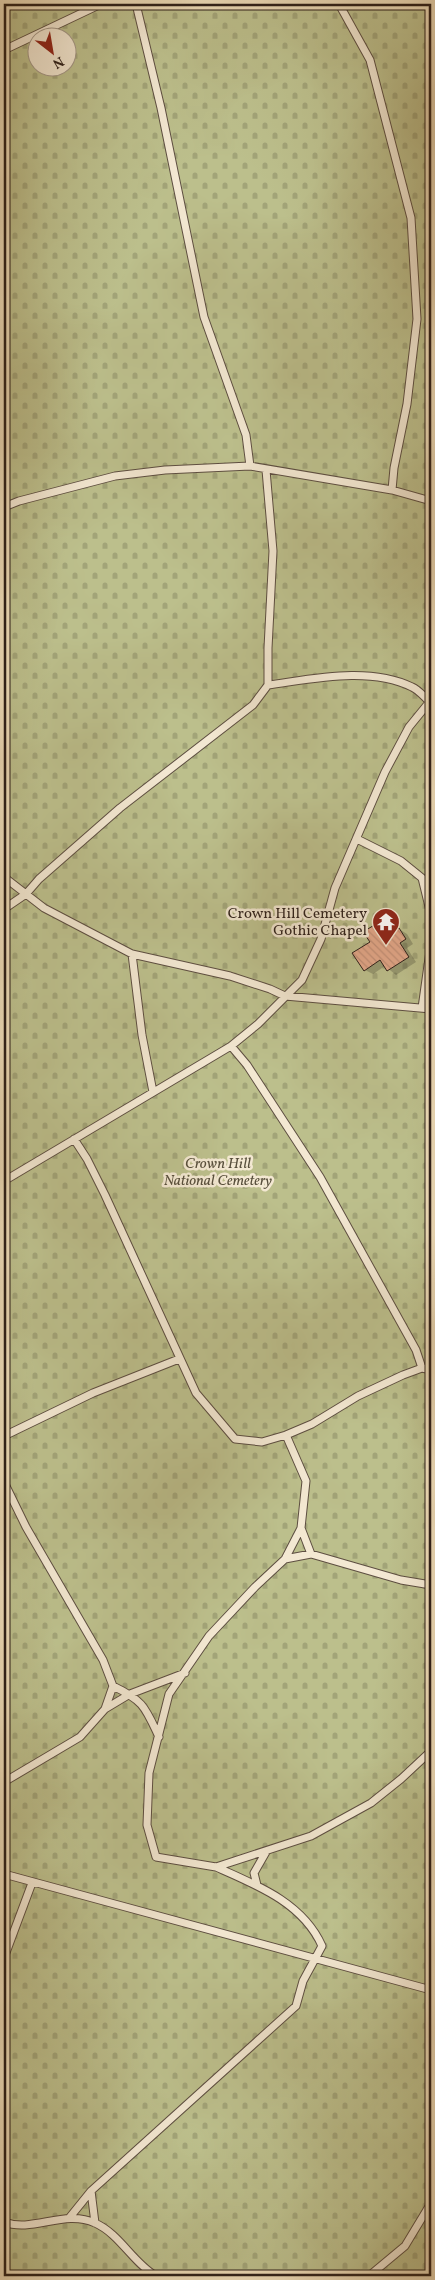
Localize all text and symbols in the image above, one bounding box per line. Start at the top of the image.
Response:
north arrow [28,28,78,78]
text: N [49,51,67,73]
place label: Crown Hill Cemetery Gothic Chapel [228,904,367,942]
temple icon: Crown Hill Cemetery Gothic Chapel [371,907,401,946]
park label: Crown Hill National Cemetery [164,1154,272,1192]

